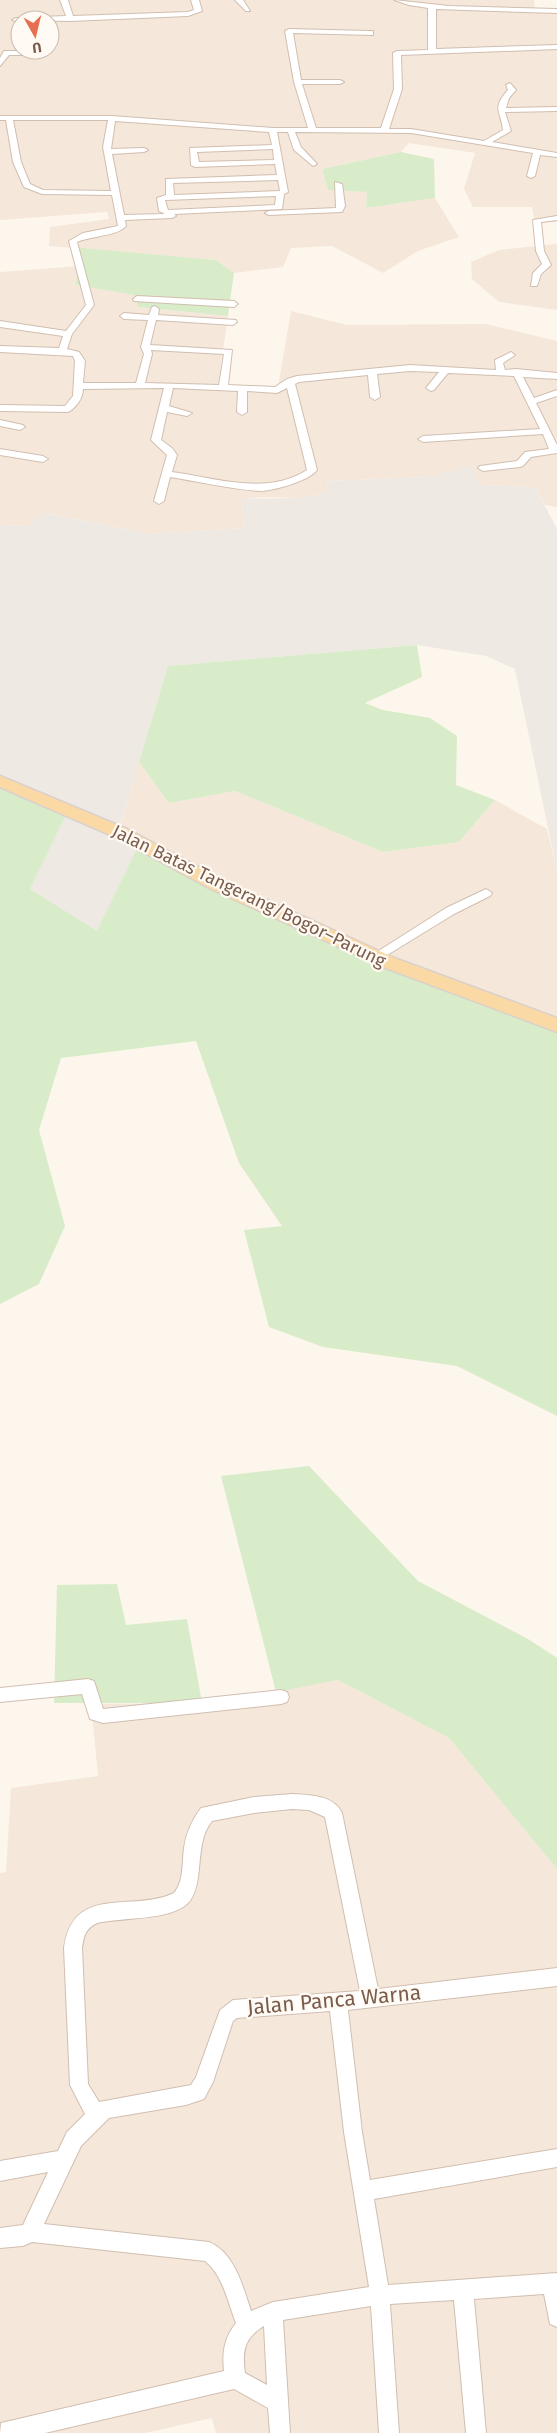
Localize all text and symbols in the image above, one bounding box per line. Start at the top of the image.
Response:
north arrow [10,10,60,60]
text: U [31,38,42,56]
street label: Jalan Batas Tangerang/Bogor–Parung [109,820,390,972]
street label: Jalan Panca Warna [246,1979,422,2021]

